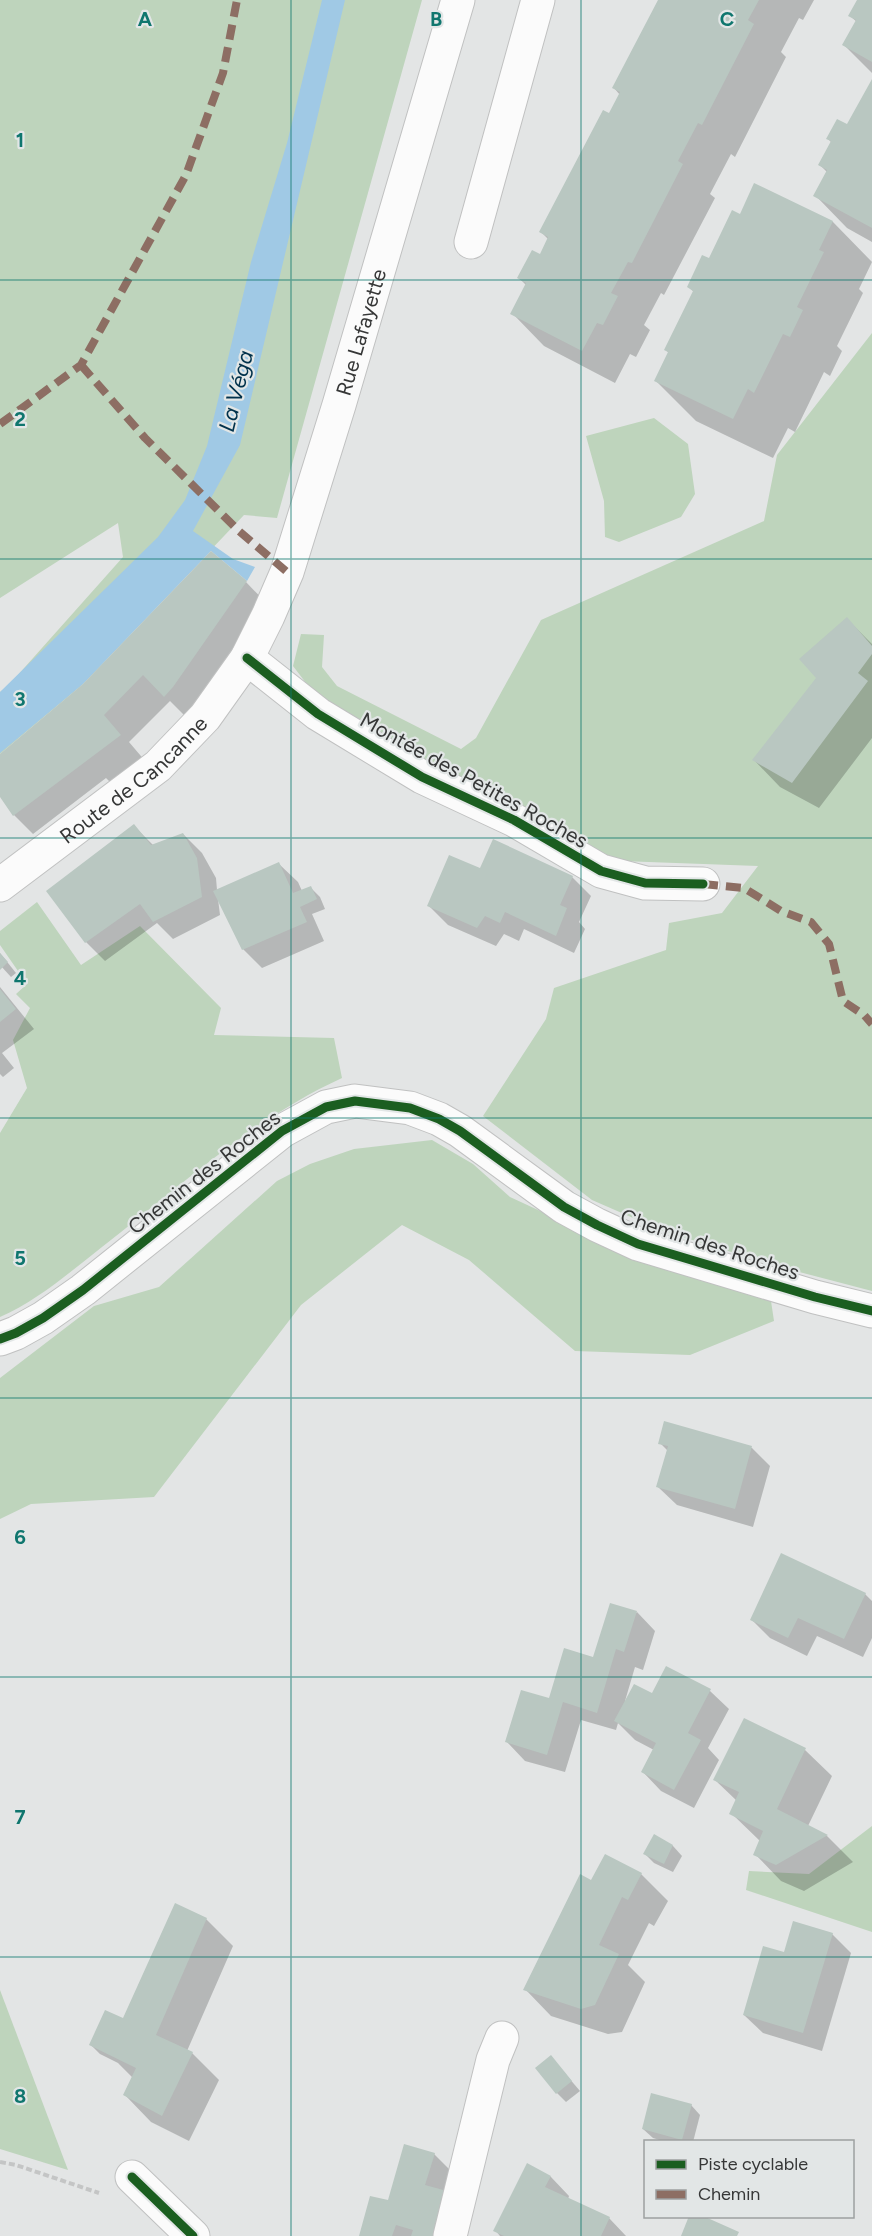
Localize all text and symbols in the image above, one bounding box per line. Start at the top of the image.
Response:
text: A [138,7,153,31]
text: B [430,7,442,31]
text: C [720,7,734,31]
text: 1 [16,128,24,152]
street label: Rue Lafayette [330,266,391,398]
water label: La Véga [213,347,259,434]
text: 2 [14,407,26,431]
text: 3 [14,687,26,711]
street label: Montée des Petites Roches [356,707,592,853]
street label: Route de Cancanne [54,711,212,848]
text: 4 [14,966,27,990]
street label: Chemin des Roches [123,1105,285,1239]
street label: Chemin des Roches [618,1203,802,1285]
text: 5 [14,1246,26,1270]
text: 6 [14,1525,26,1549]
text: 7 [14,1805,26,1829]
text: 8 [14,2084,26,2108]
legend [644,2140,854,2218]
text: Piste cyclable [698,2153,808,2175]
text: Chemin [698,2183,760,2205]

